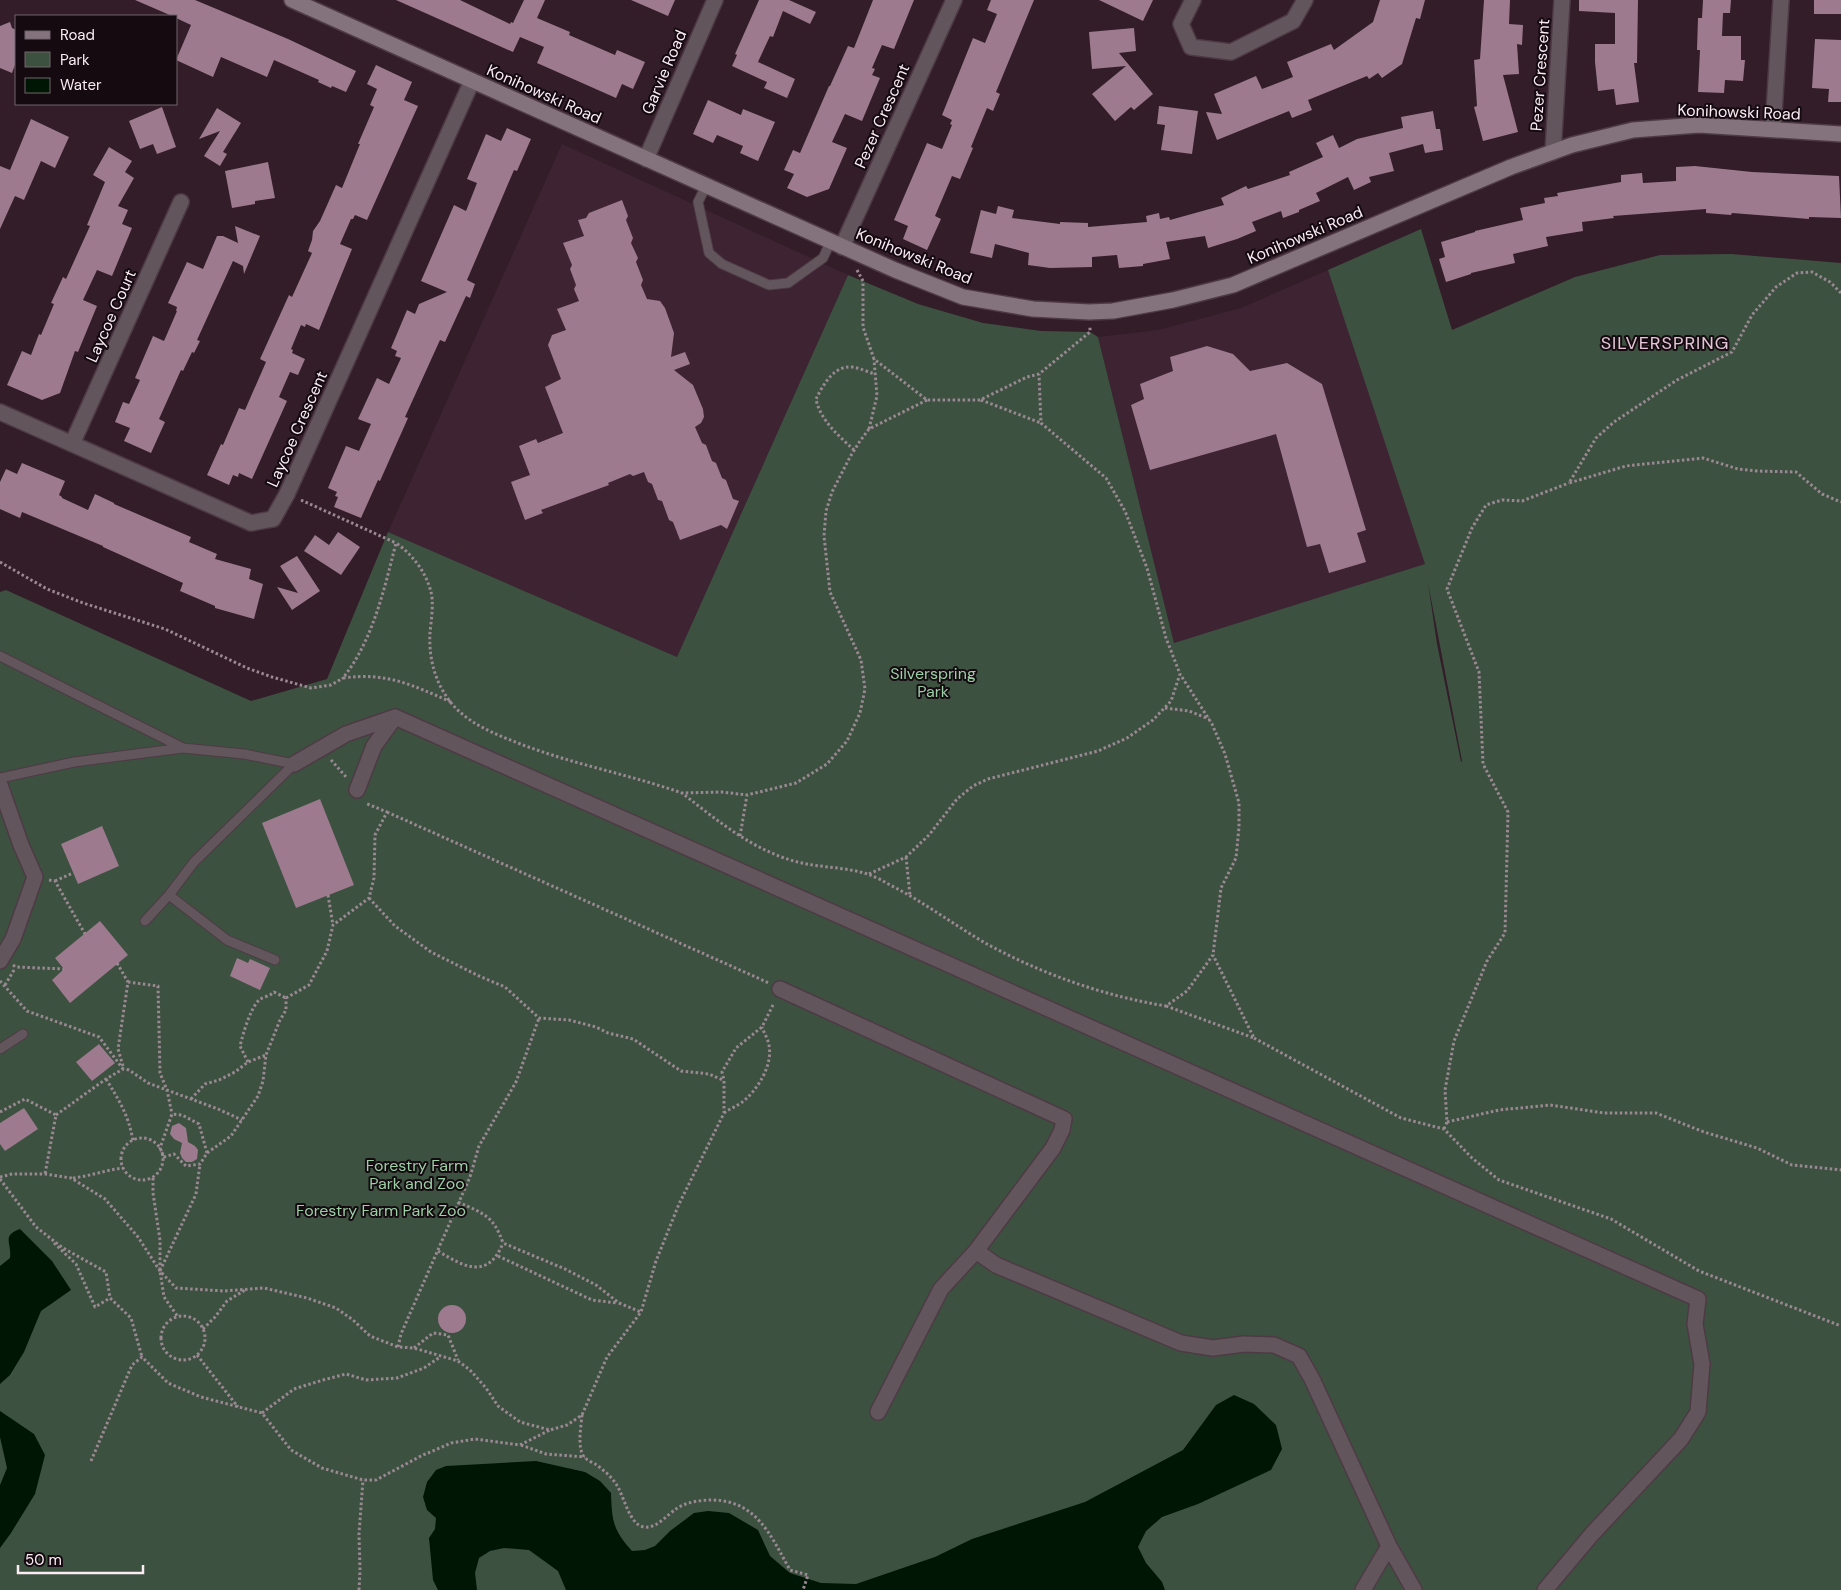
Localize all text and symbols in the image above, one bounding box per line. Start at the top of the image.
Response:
legend [15,15,178,105]
street label: Pezer Crescent [1526,18,1554,132]
text: Road [60,25,95,45]
street label: Garvie Road [637,27,691,117]
text: Park [60,50,90,70]
street label: Konihowski Road [483,59,605,129]
street label: Pezer Crescent [850,60,914,172]
text: Water [60,75,102,95]
street label: Konihowski Road [1677,99,1801,125]
street label: Konihowski Road [1244,201,1366,269]
street label: Konihowski Road [853,223,975,289]
street label: Laycoe Court [81,266,141,366]
district label: SILVERSPRING [1601,331,1729,355]
street label: Laycoe Crescent [262,368,332,490]
park label: Silverspring Park [890,663,976,702]
park label: Forestry Farm Park and Zoo [366,1155,468,1194]
park label: Forestry Farm Park Zoo [296,1200,466,1221]
scale bar [18,1542,142,1574]
text: 50 m [25,1550,62,1570]

